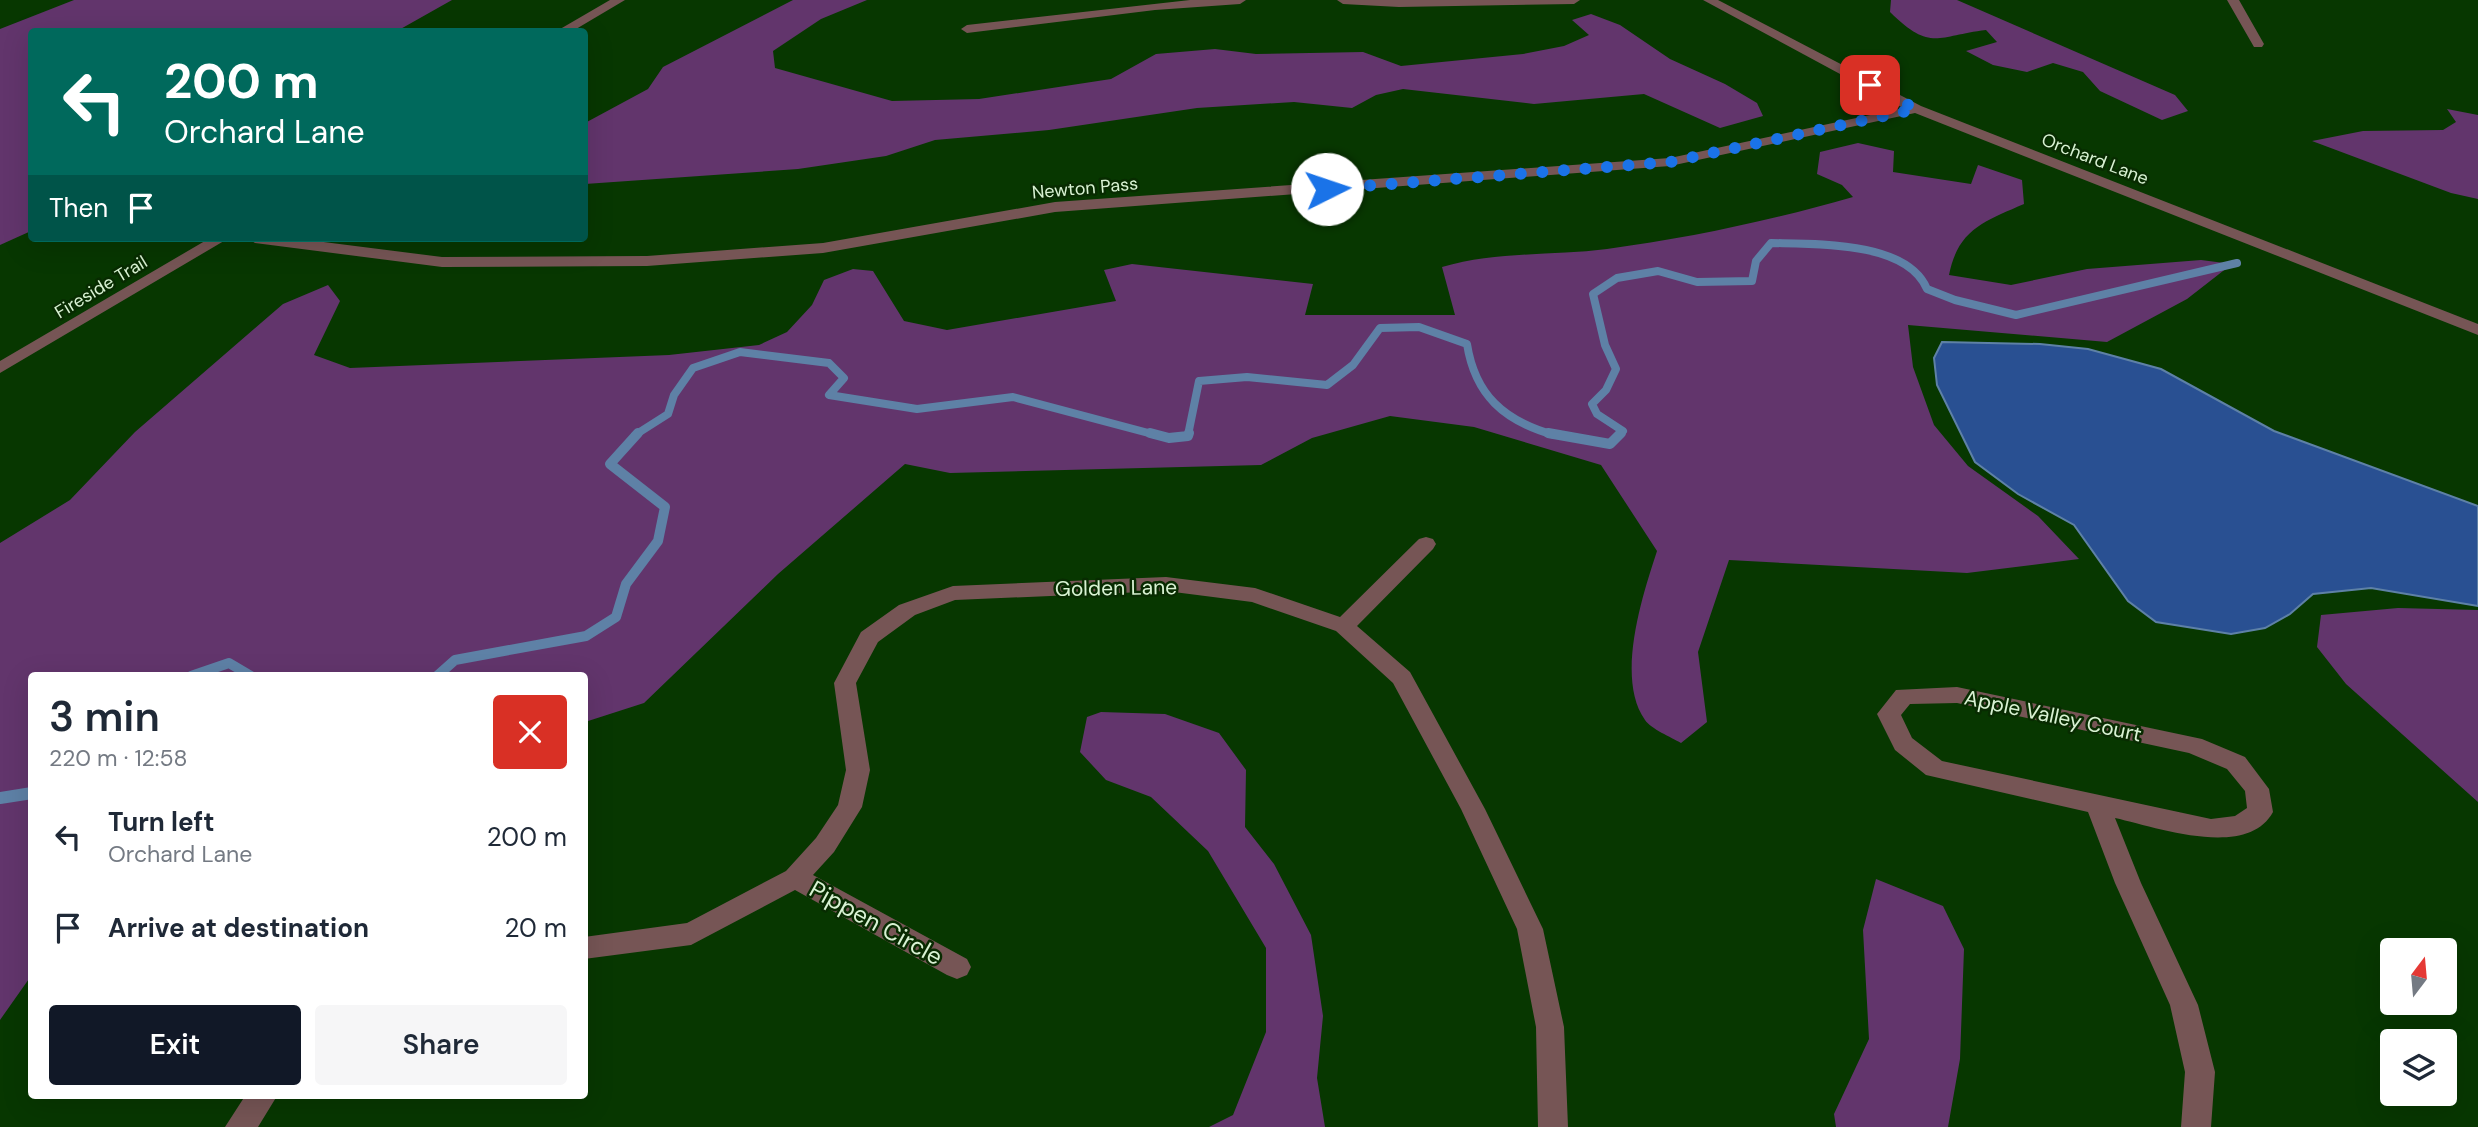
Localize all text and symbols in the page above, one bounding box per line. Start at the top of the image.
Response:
text: 200 m [164,49,319,113]
pin [1840,55,1900,115]
icon: left [49,56,140,147]
icon: arrive [1851,66,1889,104]
text: Orchard Lane [164,111,365,153]
street label: Orchard Lane [2038,128,2152,190]
position arrow [1290,152,1364,226]
street label: Newton Pass [1031,171,1139,205]
icon: arrive [122,189,160,227]
text: Then [49,191,108,225]
street label: Fireside Trail [50,250,152,324]
street label: Golden Lane [1055,573,1177,603]
street label: Apple Valley Court [1962,684,2144,748]
text: 3 min [49,689,160,744]
button: close [493,695,567,769]
text: 220 m · 12:58 [49,743,187,773]
text: Turn left [108,805,215,839]
icon: left [49,818,87,856]
text: 200 m [487,820,567,854]
text: Orchard Lane [108,839,252,869]
street label: Pippen Circle [804,873,948,972]
icon: arrive [49,909,87,947]
text: Arrive at destination [108,911,369,945]
text: 20 m [504,911,567,945]
north arrow [2380,938,2457,1015]
map controls [2380,938,2457,1106]
button: Exit [49,1005,301,1085]
button: Share [315,1005,567,1085]
button: layers [2380,1029,2457,1106]

